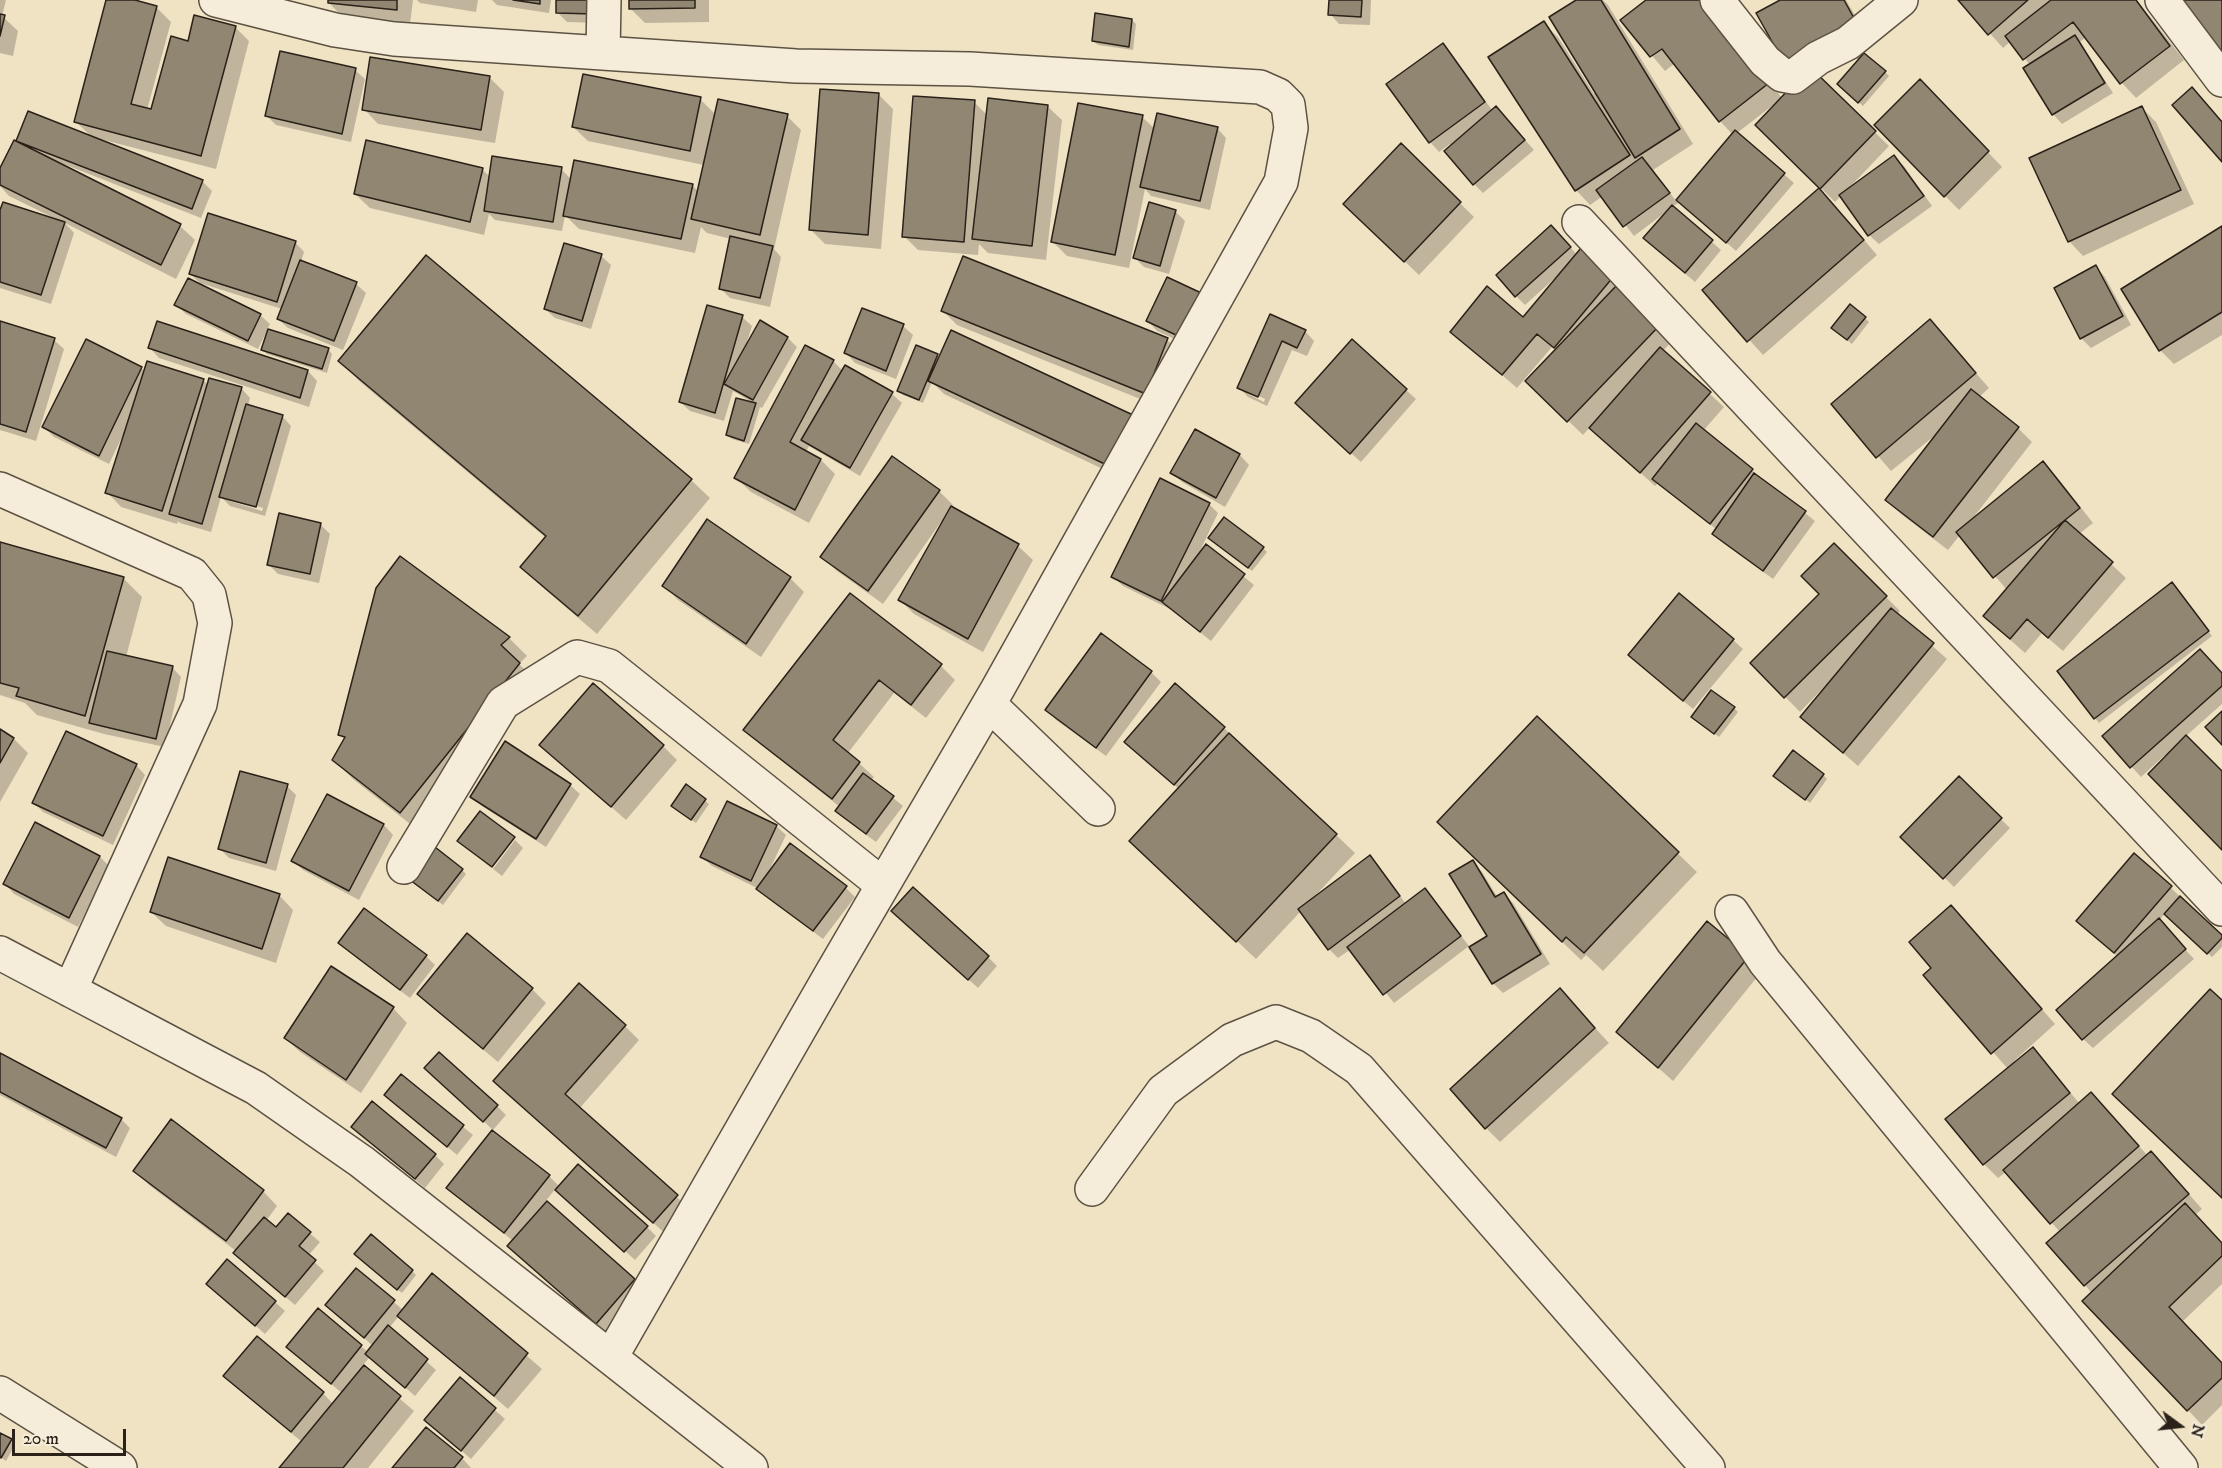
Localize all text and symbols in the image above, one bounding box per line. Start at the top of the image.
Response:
north arrow [2150,1396,2210,1456]
scale bar [15,1417,129,1455]
text: N [2186,1422,2209,1440]
text: 20 m [23,1428,59,1450]

